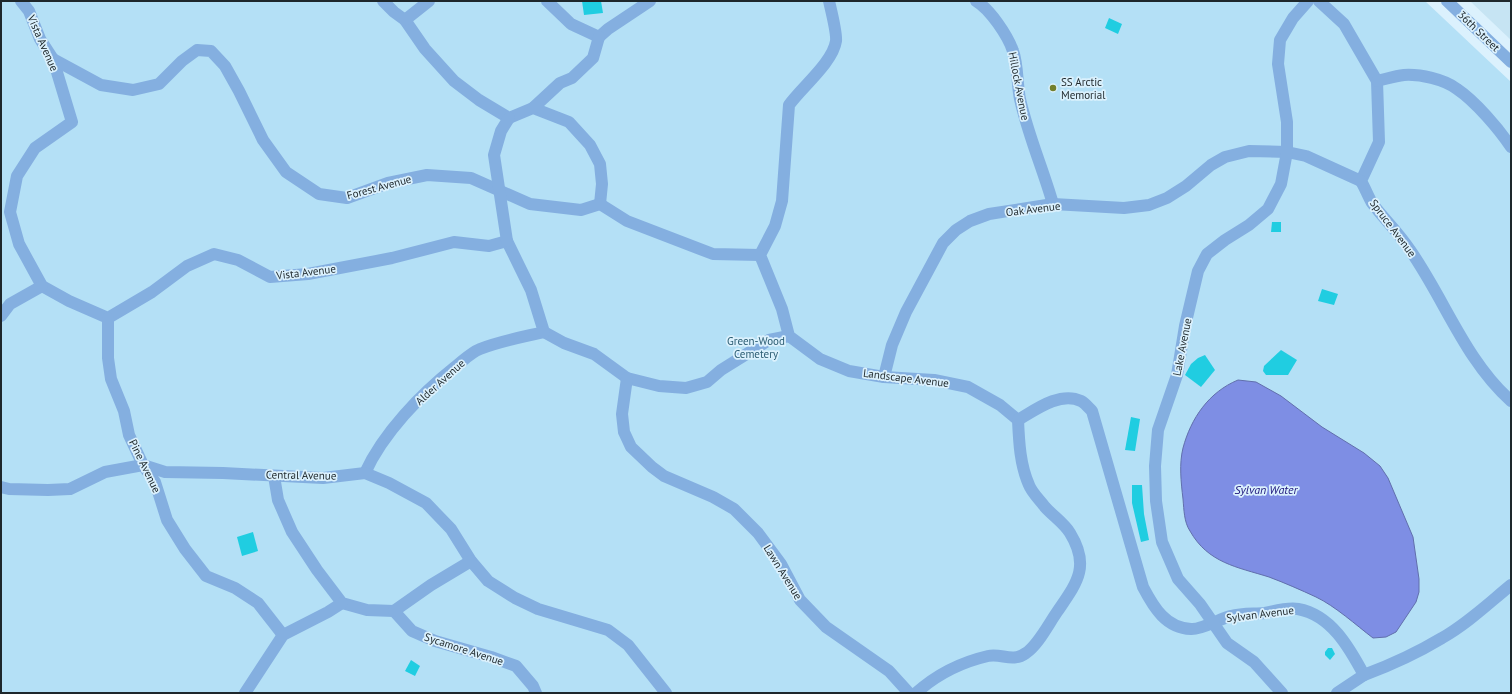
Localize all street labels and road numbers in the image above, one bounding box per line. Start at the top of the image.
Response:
street label: 36th Street [1455,8,1503,55]
street label: Vista Avenue [24,12,62,74]
street label: Hillock Avenue [1005,51,1033,122]
street label: Forest Avenue [345,172,413,202]
street label: Spruce Avenue [1367,196,1420,260]
street label: Oak Avenue [1005,199,1061,219]
street label: Vista Avenue [274,261,337,283]
street label: Lake Avenue [1170,317,1195,377]
street label: Alder Avenue [412,356,468,408]
street label: Landscape Avenue [862,366,950,390]
street label: Pine Avenue [126,437,164,495]
street label: Central Avenue [266,467,337,483]
street label: Lawn Avenue [761,542,806,602]
street label: Sylvan Avenue [1225,603,1295,625]
street label: Sycamore Avenue [423,630,506,669]

